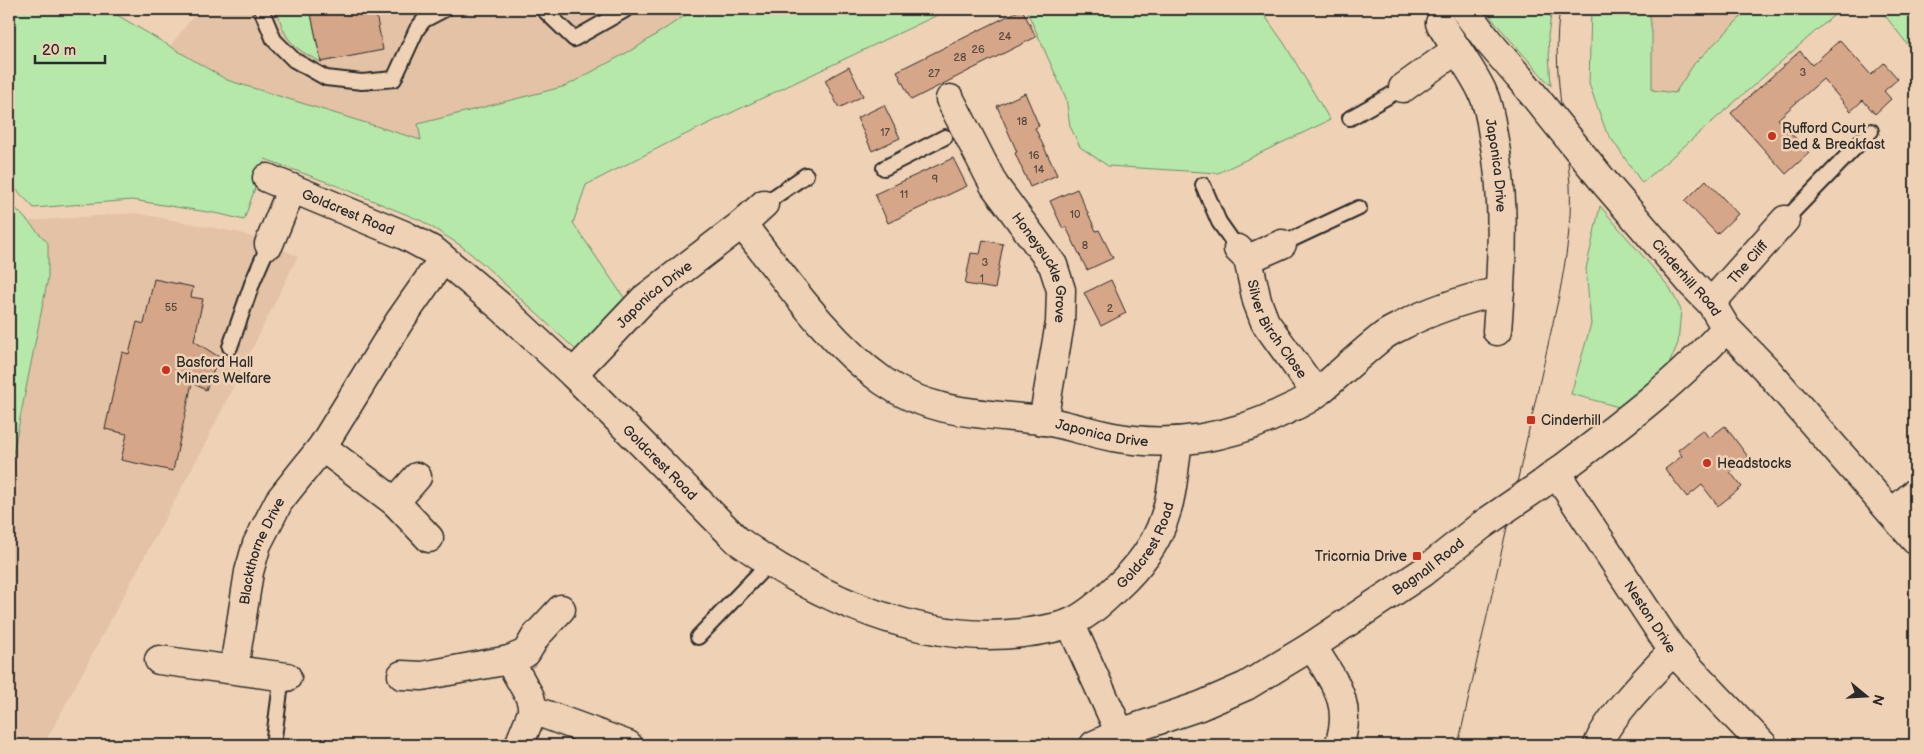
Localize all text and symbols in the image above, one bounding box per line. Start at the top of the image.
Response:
house number: 24 [998,30,1012,43]
scale bar [35,32,105,64]
text: 20 m [42,41,76,60]
house number: 26 [971,43,985,56]
house number: 28 [954,51,966,64]
house number: 3 [1800,66,1807,79]
house number: 27 [928,67,941,80]
house number: 18 [1017,115,1027,128]
street label: Japonica Drive [1482,117,1509,213]
place label: Rufford Court Bed & Breakfast [1782,120,1886,153]
house number: 17 [880,126,890,139]
marker: Rufford Court Bed & Breakfast [1766,130,1778,142]
house number: 16 [1029,149,1040,162]
house number: 14 [1034,163,1045,176]
house number: 9 [932,173,938,186]
street label: Goldcrest Road [299,185,397,239]
house number: 11 [900,188,908,201]
house number: 10 [1070,208,1081,221]
street label: Honeysuckle Grove [1008,209,1069,323]
street label: Cinderhill Road [1648,236,1725,319]
street label: The Cliff [1724,237,1772,287]
house number: 8 [1082,239,1088,252]
house number: 3 [982,256,989,269]
street label: Japonica Drive [613,257,695,332]
house number: 1 [980,272,984,285]
street label: Silver Birch Close [1244,278,1311,382]
house number: 55 [165,301,177,314]
house number: 2 [1107,302,1114,315]
place label: Basford Hall Miners Welfare [176,354,271,387]
marker: Basford Hall Miners Welfare [160,364,172,376]
place label: Cinderhill [1541,412,1601,429]
marker: Cinderhill [1525,414,1537,426]
street label: Japonica Drive [1054,415,1149,450]
street label: Goldcrest Road [619,421,701,504]
place label: Headstocks [1717,455,1792,472]
marker: Headstocks [1701,457,1713,469]
street label: Blackthorne Drive [236,495,288,606]
street label: Goldcrest Road [1113,500,1178,592]
street label: Bagnall Road [1389,535,1468,599]
place label: Tricornia Drive [1315,548,1407,565]
marker: Tricornia Drive [1411,550,1423,562]
street label: Neston Drive [1620,578,1680,656]
north arrow [1842,672,1892,722]
text: N [1868,692,1888,707]

